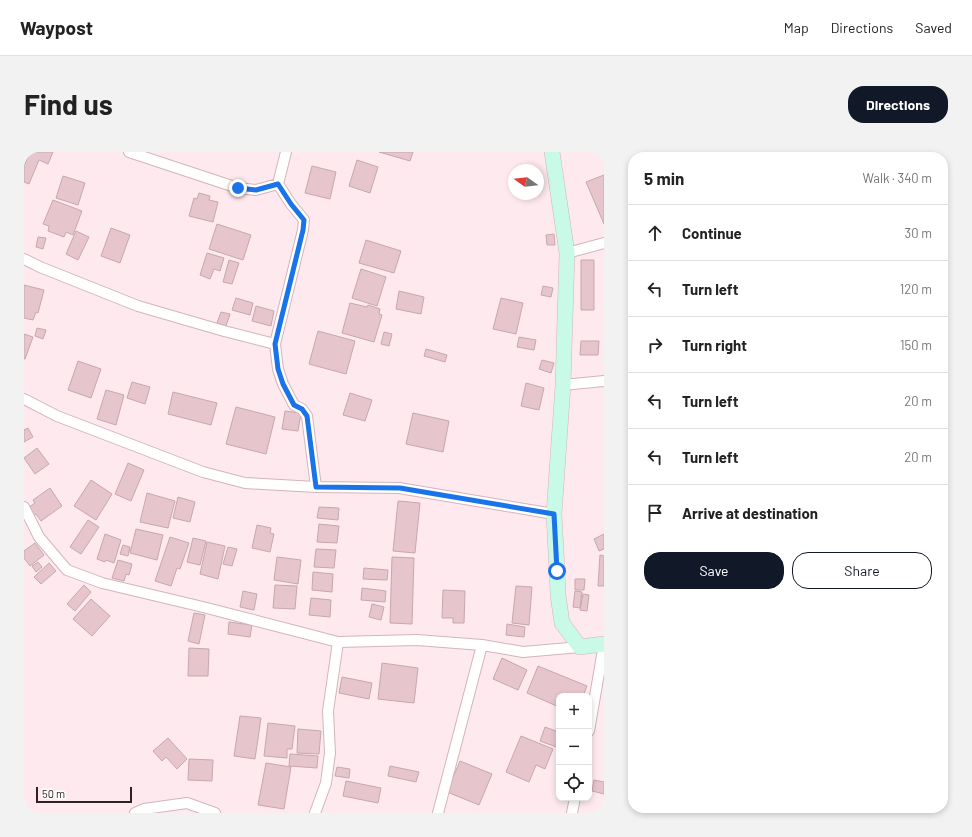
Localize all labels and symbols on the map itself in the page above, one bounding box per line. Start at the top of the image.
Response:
north arrow [508,164,544,200]
route end [229,179,247,197]
route start [548,562,566,580]
scale bar [36,785,132,804]

